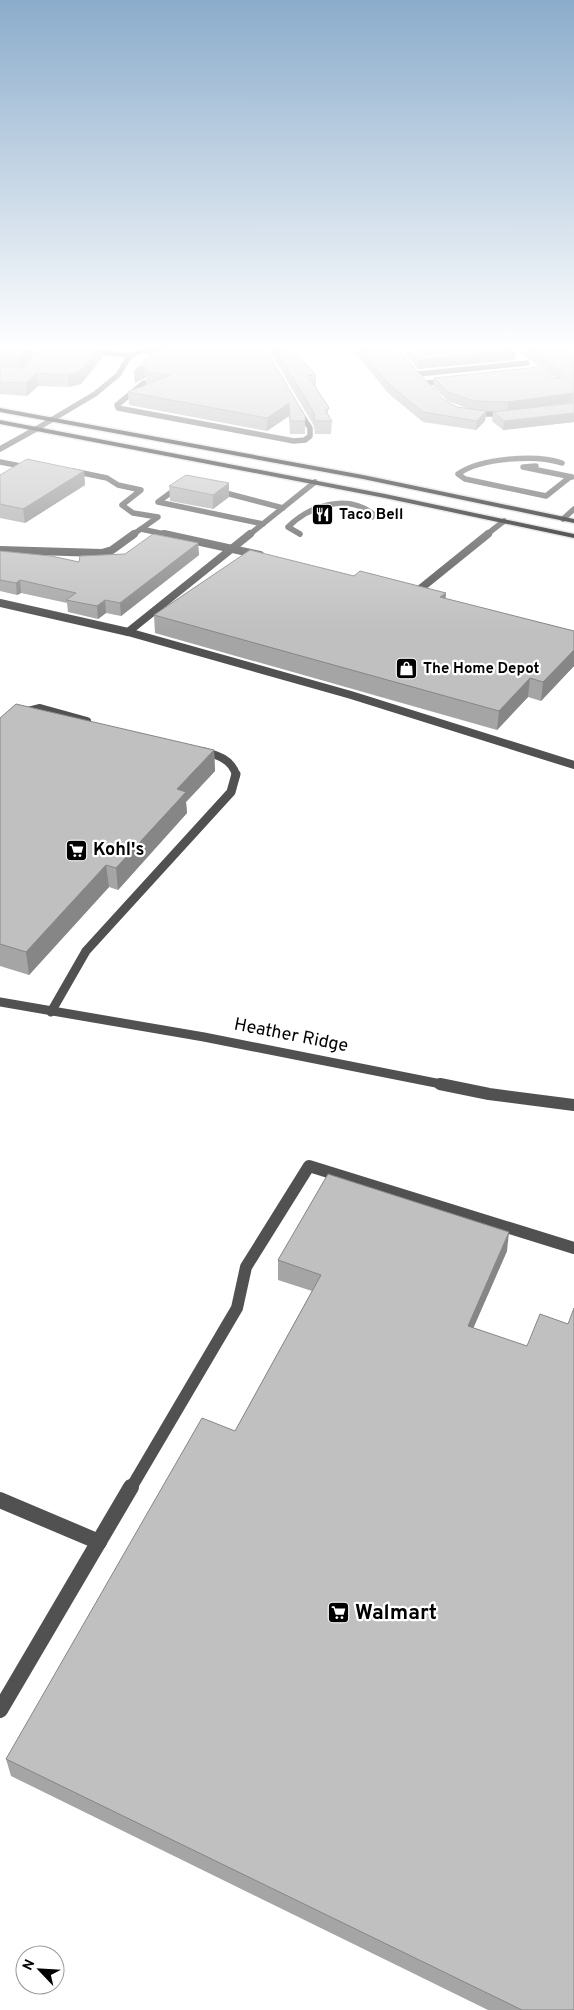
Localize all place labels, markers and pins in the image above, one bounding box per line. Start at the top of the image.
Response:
restaurant icon: Taco Bell [311,503,335,527]
place label: Taco Bell [339,506,403,525]
shop icon: The Home Depot [395,657,419,681]
place label: The Home Depot [423,660,540,679]
supermarket icon: Kohl's [65,838,89,862]
place label: Kohl's [93,839,144,862]
place label: Walmart [355,1600,437,1627]
supermarket icon: Walmart [327,1601,351,1625]

